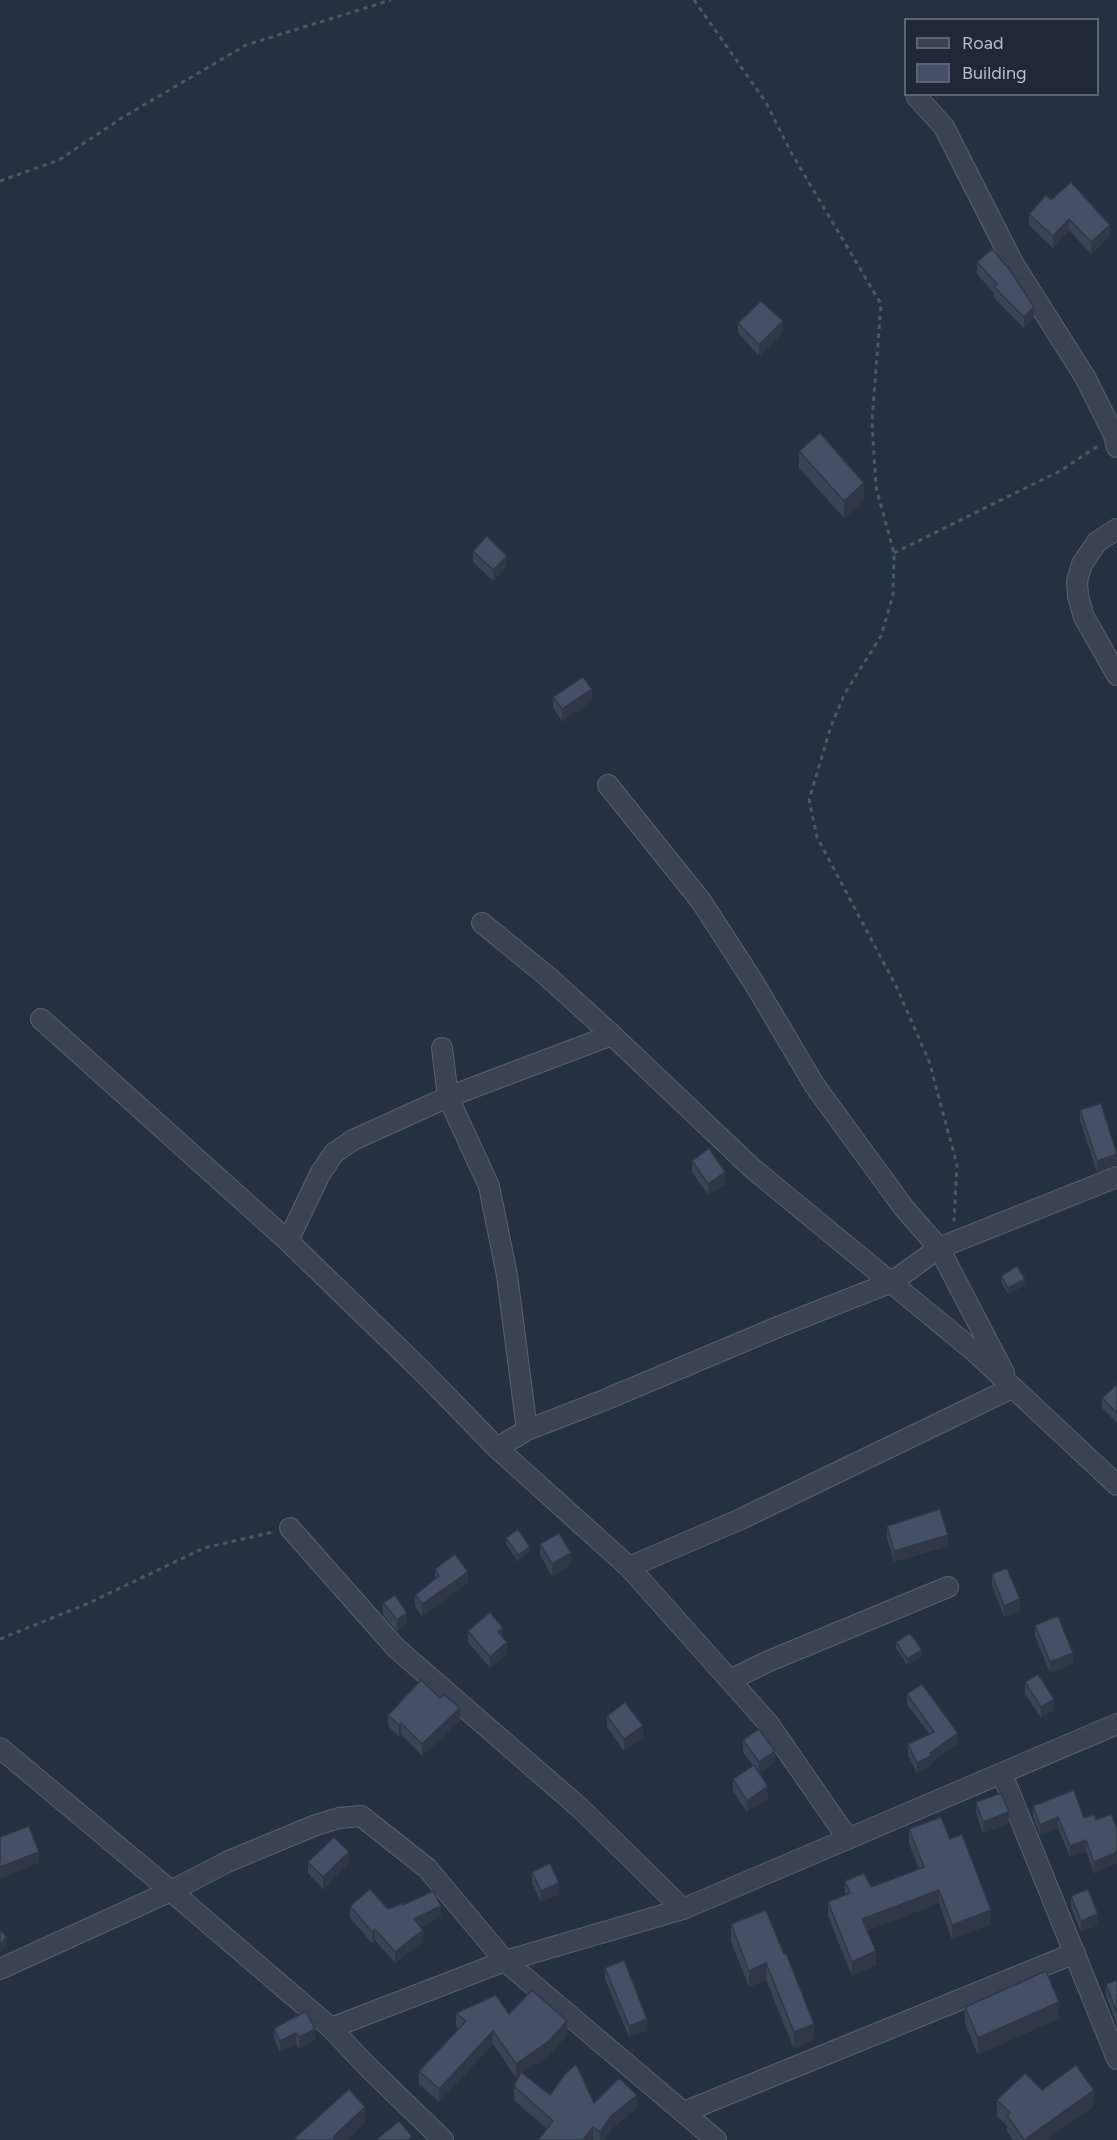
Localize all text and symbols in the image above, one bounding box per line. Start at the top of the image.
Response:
legend [904,18,1099,96]
text: Road [962,32,1003,54]
text: Building [962,62,1027,84]

